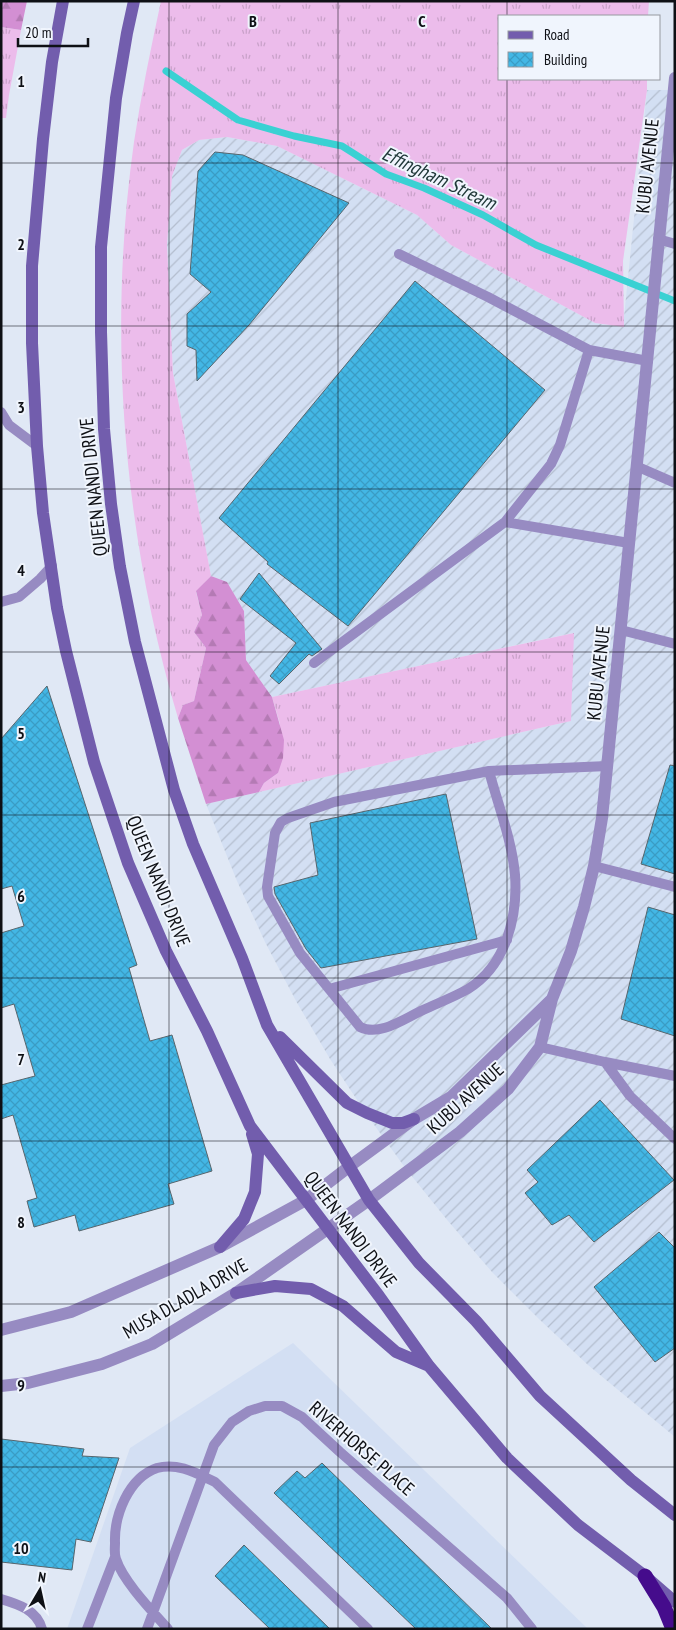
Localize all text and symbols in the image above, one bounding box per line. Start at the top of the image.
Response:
text: B [249,11,257,31]
text: C [418,11,426,31]
scale bar [18,15,88,47]
legend [498,15,661,80]
text: 20 m [25,23,51,42]
text: Road [544,25,570,44]
text: Building [544,50,587,69]
text: 1 [17,71,25,91]
street label: KUBU AVENUE [630,117,664,215]
water label: Effingham Stream [378,140,501,216]
text: 2 [17,234,25,254]
text: 3 [17,397,25,417]
street label: QUEEN NANDI DRIVE [74,417,112,557]
text: 4 [17,560,25,580]
street label: KUBU AVENUE [581,624,615,722]
text: 5 [17,723,25,743]
street label: QUEEN NANDI DRIVE [122,812,196,950]
text: 6 [17,886,25,906]
text: 7 [17,1049,25,1069]
street label: KUBU AVENUE [422,1057,508,1139]
street label: QUEEN NANDI DRIVE [300,1166,402,1292]
text: 8 [17,1212,25,1232]
street label: MUSA DLADLA DRIVE [118,1253,252,1343]
text: 9 [17,1375,25,1395]
street label: RIVERHORSE PLACE [304,1396,420,1500]
text: 10 [13,1538,29,1558]
north arrow [15,1565,65,1615]
text: N [37,1568,47,1587]

